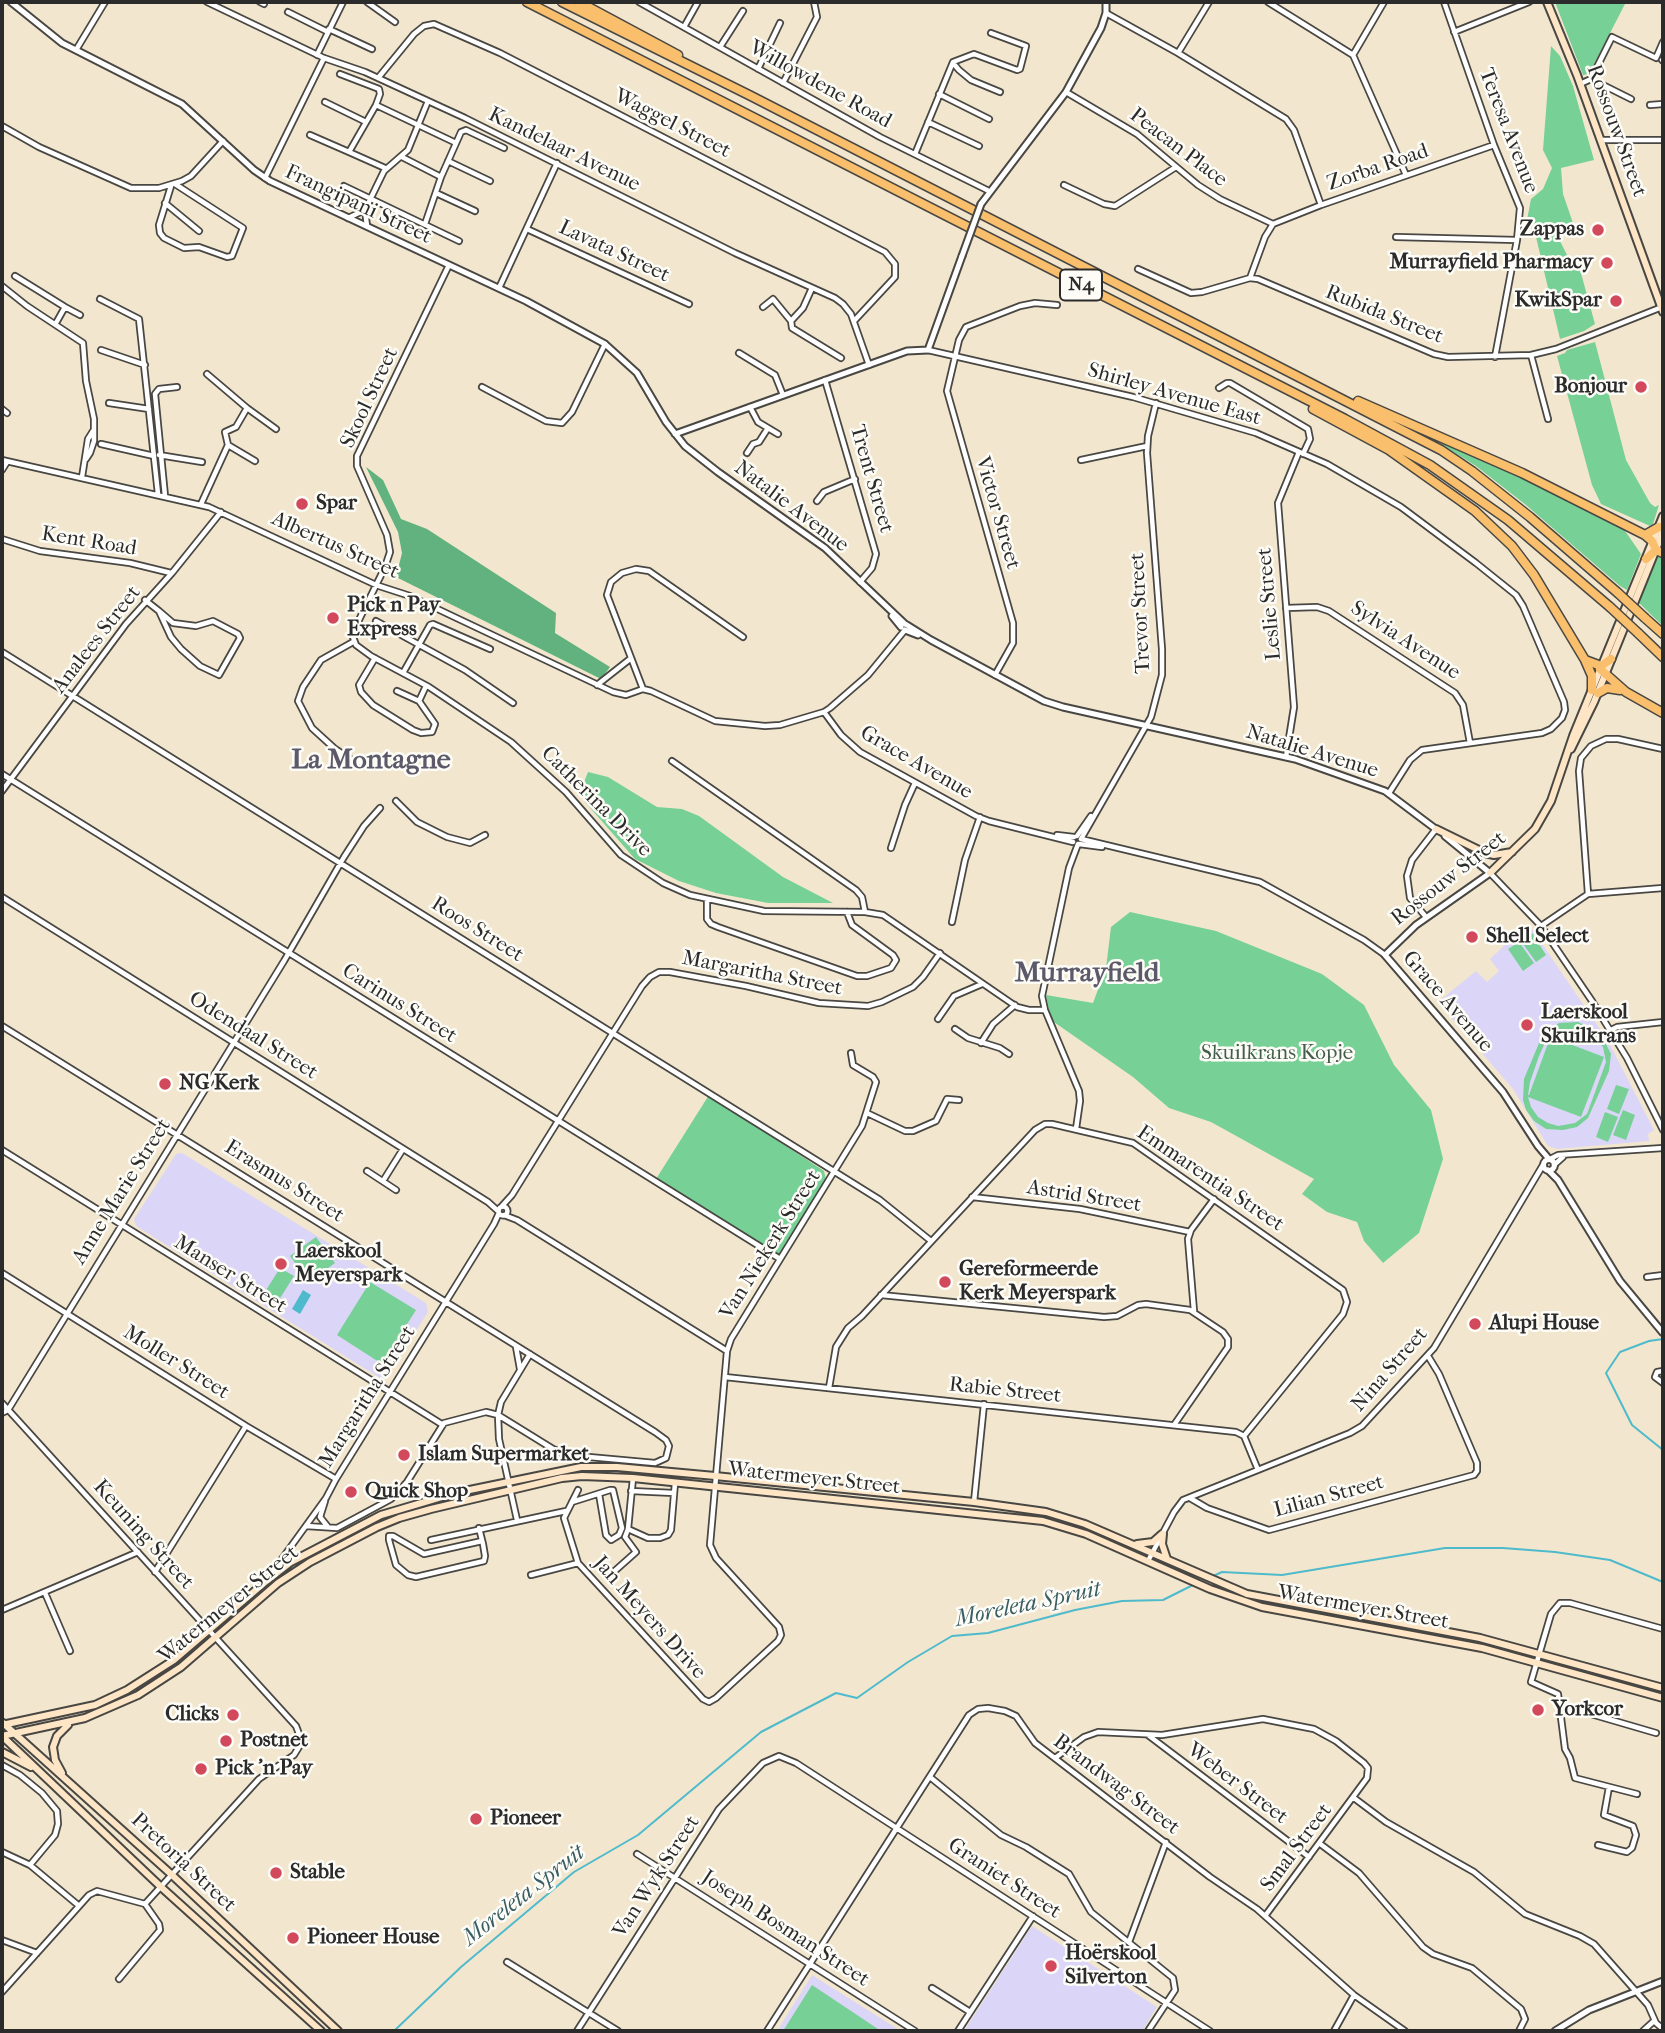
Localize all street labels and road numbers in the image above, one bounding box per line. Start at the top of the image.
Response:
street label: Willowdene Road [744,35,896,135]
street label: Rossouw Street [1580,61,1652,201]
street label: Teresa Avenue [1473,65,1543,197]
street label: Waggel Street [610,84,734,164]
street label: Kandelaar Avenue [484,102,644,198]
street label: Peacan Place [1124,103,1232,193]
street label: Zorba Road [1324,139,1432,197]
street label: Frangipani Street [281,160,435,250]
street label: Lavata Street [555,215,673,289]
road number: N4 [1060,270,1102,300]
street label: Rubida Street [1321,280,1447,350]
street label: Skool Street [336,344,404,452]
street label: Shirley Avenue East [1084,358,1264,432]
street label: Trent Street [844,422,898,536]
street label: Victor Street [969,454,1025,572]
street label: Natalie Avenue [729,456,853,558]
street label: Albertus Street [267,507,403,585]
street label: Kent Road [40,522,138,562]
street label: Leslie Street [1253,547,1287,661]
street label: Trevor Street [1125,552,1157,674]
street label: Analees Street [47,581,147,699]
street label: Sylvia Avenue [1345,596,1465,686]
street label: Natalie Avenue [1243,720,1381,784]
street label: Grace Avenue [855,721,977,805]
street label: Catherina Drive [535,741,657,863]
street label: Rossouw Street [1387,826,1511,932]
street label: Roos Street [426,892,528,968]
street label: Margaritha Street [680,946,844,1002]
street label: Grace Avenue [1396,946,1498,1058]
street label: Carinus Street [337,959,461,1049]
street label: Odendaal Street [184,986,322,1086]
street label: Anne Marie Street [67,1115,177,1269]
street label: Emmarentia Street [1132,1120,1288,1238]
street label: Erasmus Street [220,1135,348,1229]
street label: Van Niekerk Street [715,1166,827,1324]
street label: Astrid Street [1025,1176,1143,1218]
street label: Manser Street [169,1230,291,1320]
street label: Moller Street [118,1320,234,1406]
street label: Margaritha Street [314,1321,422,1473]
street label: Nina Street [1346,1323,1434,1417]
street label: Rabie Street [948,1373,1062,1409]
street label: Watermeyer Street [727,1457,901,1501]
street label: Lilian Street [1271,1470,1387,1524]
street label: Keuning Street [87,1475,199,1595]
street label: Watermeyer Street [154,1541,304,1669]
street label: Jan Meyers Drive [587,1551,711,1685]
street label: Watermeyer Street [1276,1581,1450,1635]
street label: Brandwag Street [1048,1729,1184,1841]
street label: Weber Street [1182,1738,1292,1830]
street label: Smal Street [1256,1799,1338,1897]
street label: Pretoria Street [125,1808,241,1918]
street label: Van Wyk Street [608,1811,706,1943]
street label: Graniet Street [943,1833,1065,1925]
street label: Joseph Bosman Street [696,1865,874,1993]

